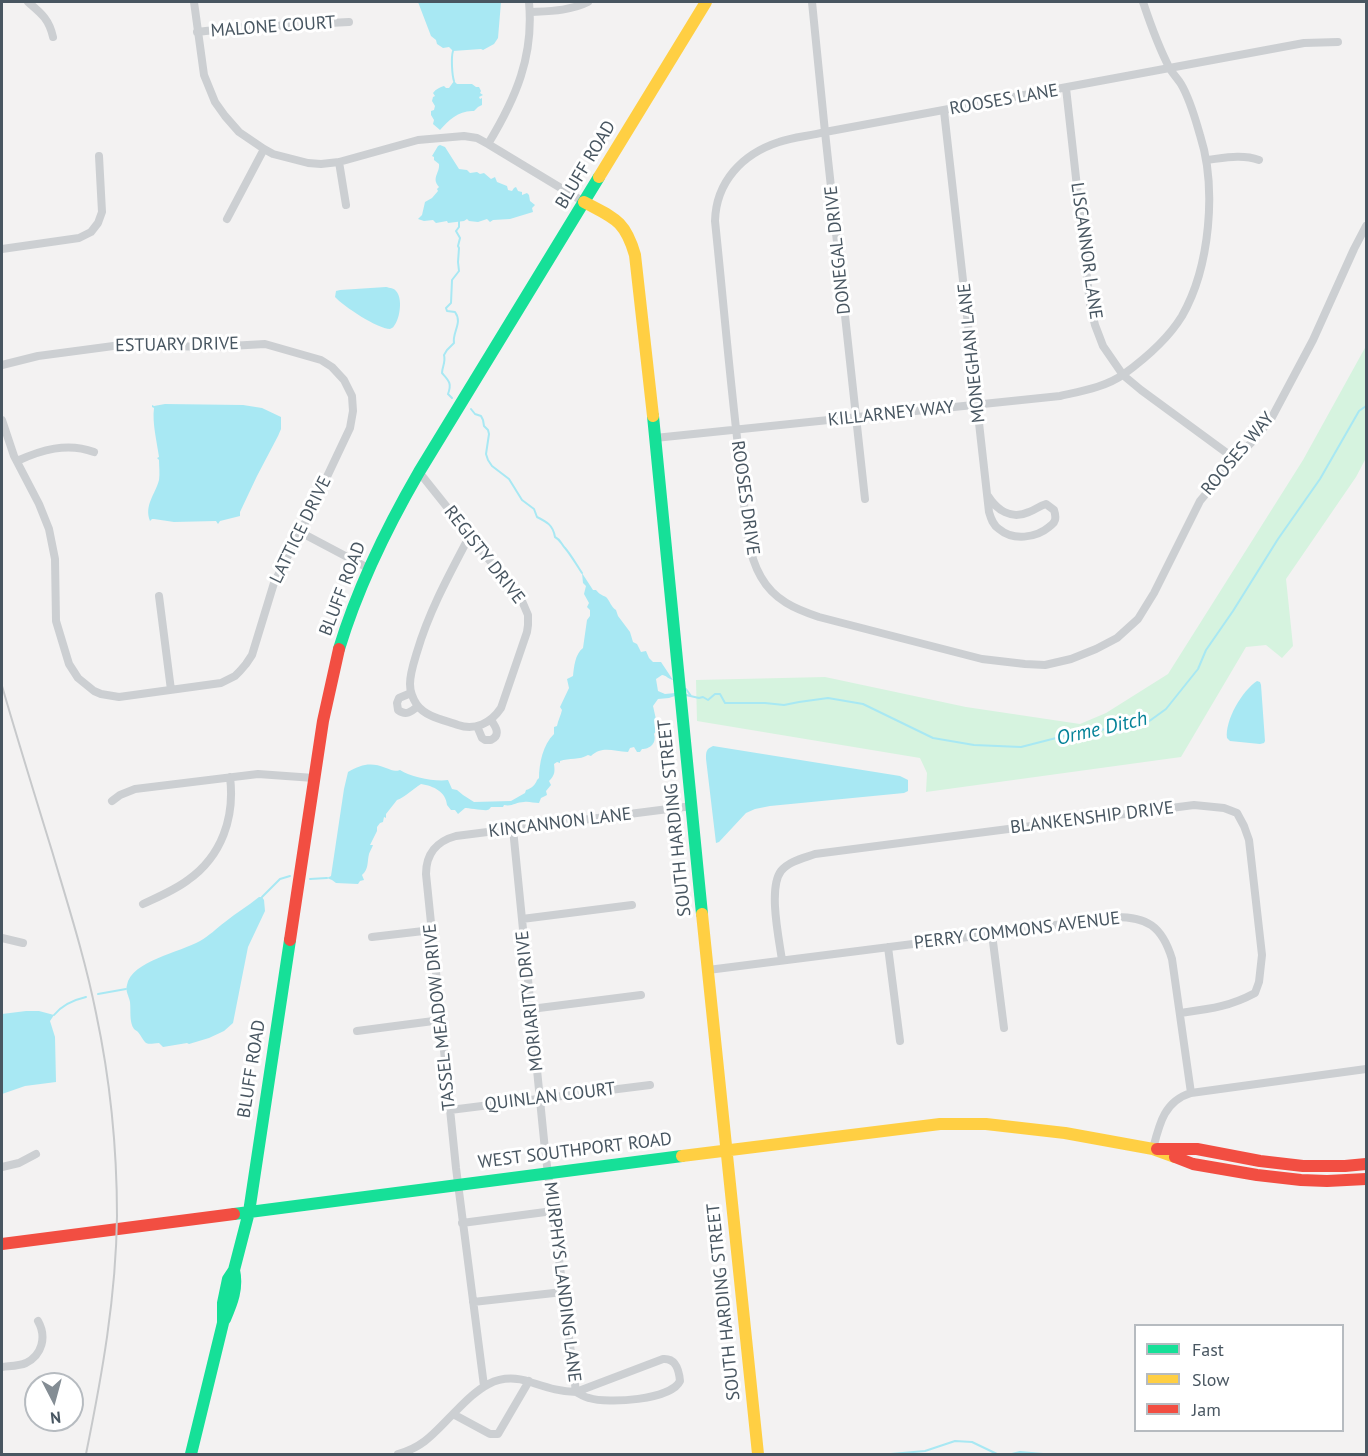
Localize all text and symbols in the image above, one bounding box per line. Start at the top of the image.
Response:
street label: MALONE COURT [210,12,336,42]
street label: ROOSES LANE [948,80,1060,120]
street label: BLUFF ROAD [551,117,621,213]
street label: LISCANNOR LANE [1066,181,1106,321]
street label: DONEGAL DRIVE [821,185,855,315]
street label: MONEGHAN LANE [954,282,990,424]
street label: ESTUARY DRIVE [115,333,239,357]
street label: KILLARNEY WAY [827,397,955,431]
street label: ROOSES WAY [1197,408,1279,500]
street label: ROOSES DRIVE [726,439,764,557]
street label: LATTICE DRIVE [266,473,336,587]
street label: REGISTY DRIVE [439,502,529,608]
street label: BLUFF ROAD [315,539,371,639]
water label: Orme Ditch [1054,707,1150,751]
street label: SOUTH HARDING STREET [654,718,696,918]
street label: BLANKENSHIP DRIVE [1009,797,1175,839]
street label: KINCANNON LANE [487,804,633,842]
street label: PERRY COMMONS AVENUE [913,908,1121,954]
street label: TASSEL MEADOW DRIVE [419,923,461,1111]
street label: MORIARITY DRIVE [512,930,548,1072]
street label: BLUFF ROAD [234,1018,270,1120]
street label: QUINLAN COURT [483,1078,617,1116]
street label: WEST SOUTHPORT ROAD [477,1128,673,1174]
street label: MURPHYS LANDING LANE [539,1180,585,1384]
street label: SOUTH HARDING STREET [703,1202,745,1402]
legend [1134,1324,1344,1432]
text: Fast [1192,1338,1224,1361]
text: Slow [1192,1368,1230,1391]
north arrow [24,1372,84,1432]
text: Jam [1192,1398,1221,1421]
text: N [49,1407,62,1428]

